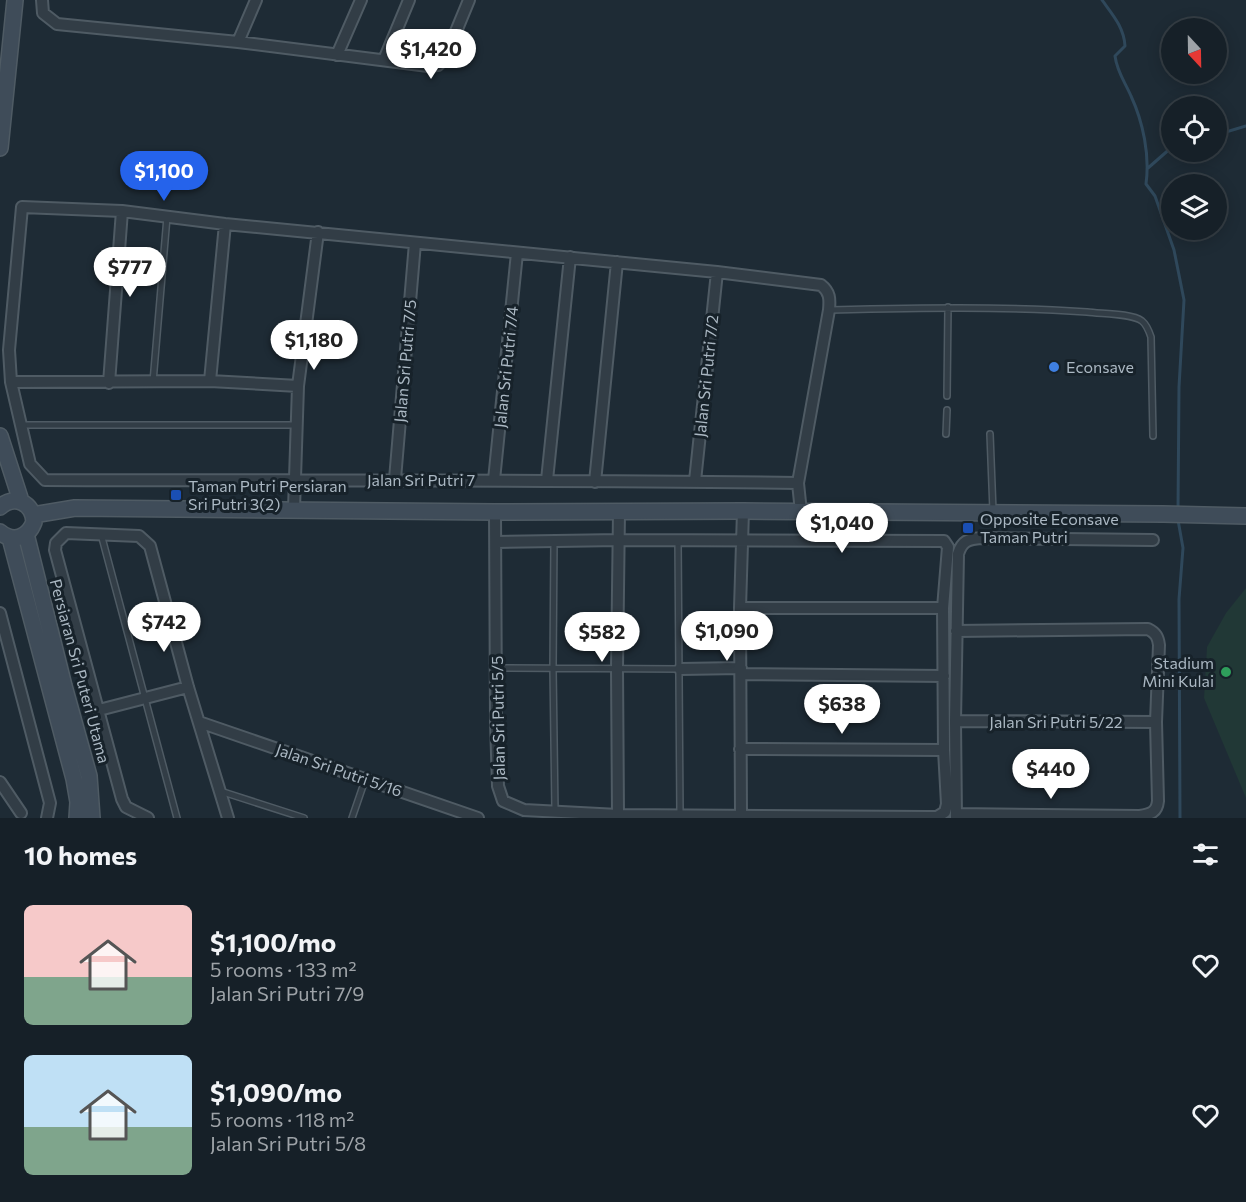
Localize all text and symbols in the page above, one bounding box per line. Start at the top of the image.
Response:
north arrow [1161,18,1227,84]
map controls [1161,18,1227,240]
pin: $1,420 [382,29,480,80]
text: $1,420 [400,36,462,60]
button: locate [1161,96,1227,162]
pin: $1,100 [115,151,213,202]
text: $1,100 [134,158,194,182]
button: layers [1161,174,1227,240]
pin: $777 [94,247,166,298]
text: $777 [108,254,152,278]
street label: Jalan Sri Putri 7/5 [390,299,419,423]
street label: Jalan Sri Putri 7/4 [490,305,521,429]
street label: Jalan Sri Putri 7/2 [690,314,721,438]
pin: $1,180 [265,320,363,371]
text: $1,180 [285,327,343,351]
place label: Econsave [1066,357,1134,376]
marker: Econsave [1047,360,1061,374]
street label: Jalan Sri Putri 7 [367,470,475,489]
place label: Taman Putri Persiaran Sri Putri 3(2) [188,476,347,513]
marker: Taman Putri Persiaran Sri Putri 3(2) [169,488,183,502]
pin: $1,040 [793,503,891,554]
place label: Opposite Econsave Taman Putri [980,509,1119,546]
text: $1,040 [810,510,874,534]
marker: Opposite Econsave Taman Putri [961,521,975,535]
street label: Persiaran Sri Puteri Utama [47,577,114,765]
pin: $742 [128,602,200,653]
text: $742 [142,609,186,633]
pin: $1,090 [678,611,776,662]
pin: $582 [566,612,638,663]
text: $1,090 [695,618,759,642]
text: $582 [579,619,625,643]
place label: Stadium Mini Kulai [1142,653,1214,690]
street label: Jalan Sri Putri 5/5 [487,655,508,781]
marker: Stadium Mini Kulai [1219,665,1233,679]
pin: $638 [806,684,878,735]
text: $638 [818,691,866,715]
street label: Jalan Sri Putri 5/22 [989,712,1123,731]
street label: Jalan Sri Putri 5/16 [274,739,405,800]
pin: $440 [1015,749,1087,800]
text: $440 [1026,756,1076,780]
icon: filters [1189,838,1222,871]
text: 10 homes [24,839,137,870]
text: $1,100/mo [210,926,336,957]
icon: home [72,929,144,1001]
icon: heart [1189,949,1222,982]
text: 5 rooms · 133 m² [210,957,356,981]
text: Jalan Sri Putri 7/9 [210,981,364,1005]
text: $1,090/mo [210,1076,342,1107]
icon: home [72,1079,144,1151]
icon: heart [1189,1099,1222,1132]
text: 5 rooms · 118 m² [210,1107,354,1131]
text: Jalan Sri Putri 5/8 [210,1131,366,1155]

